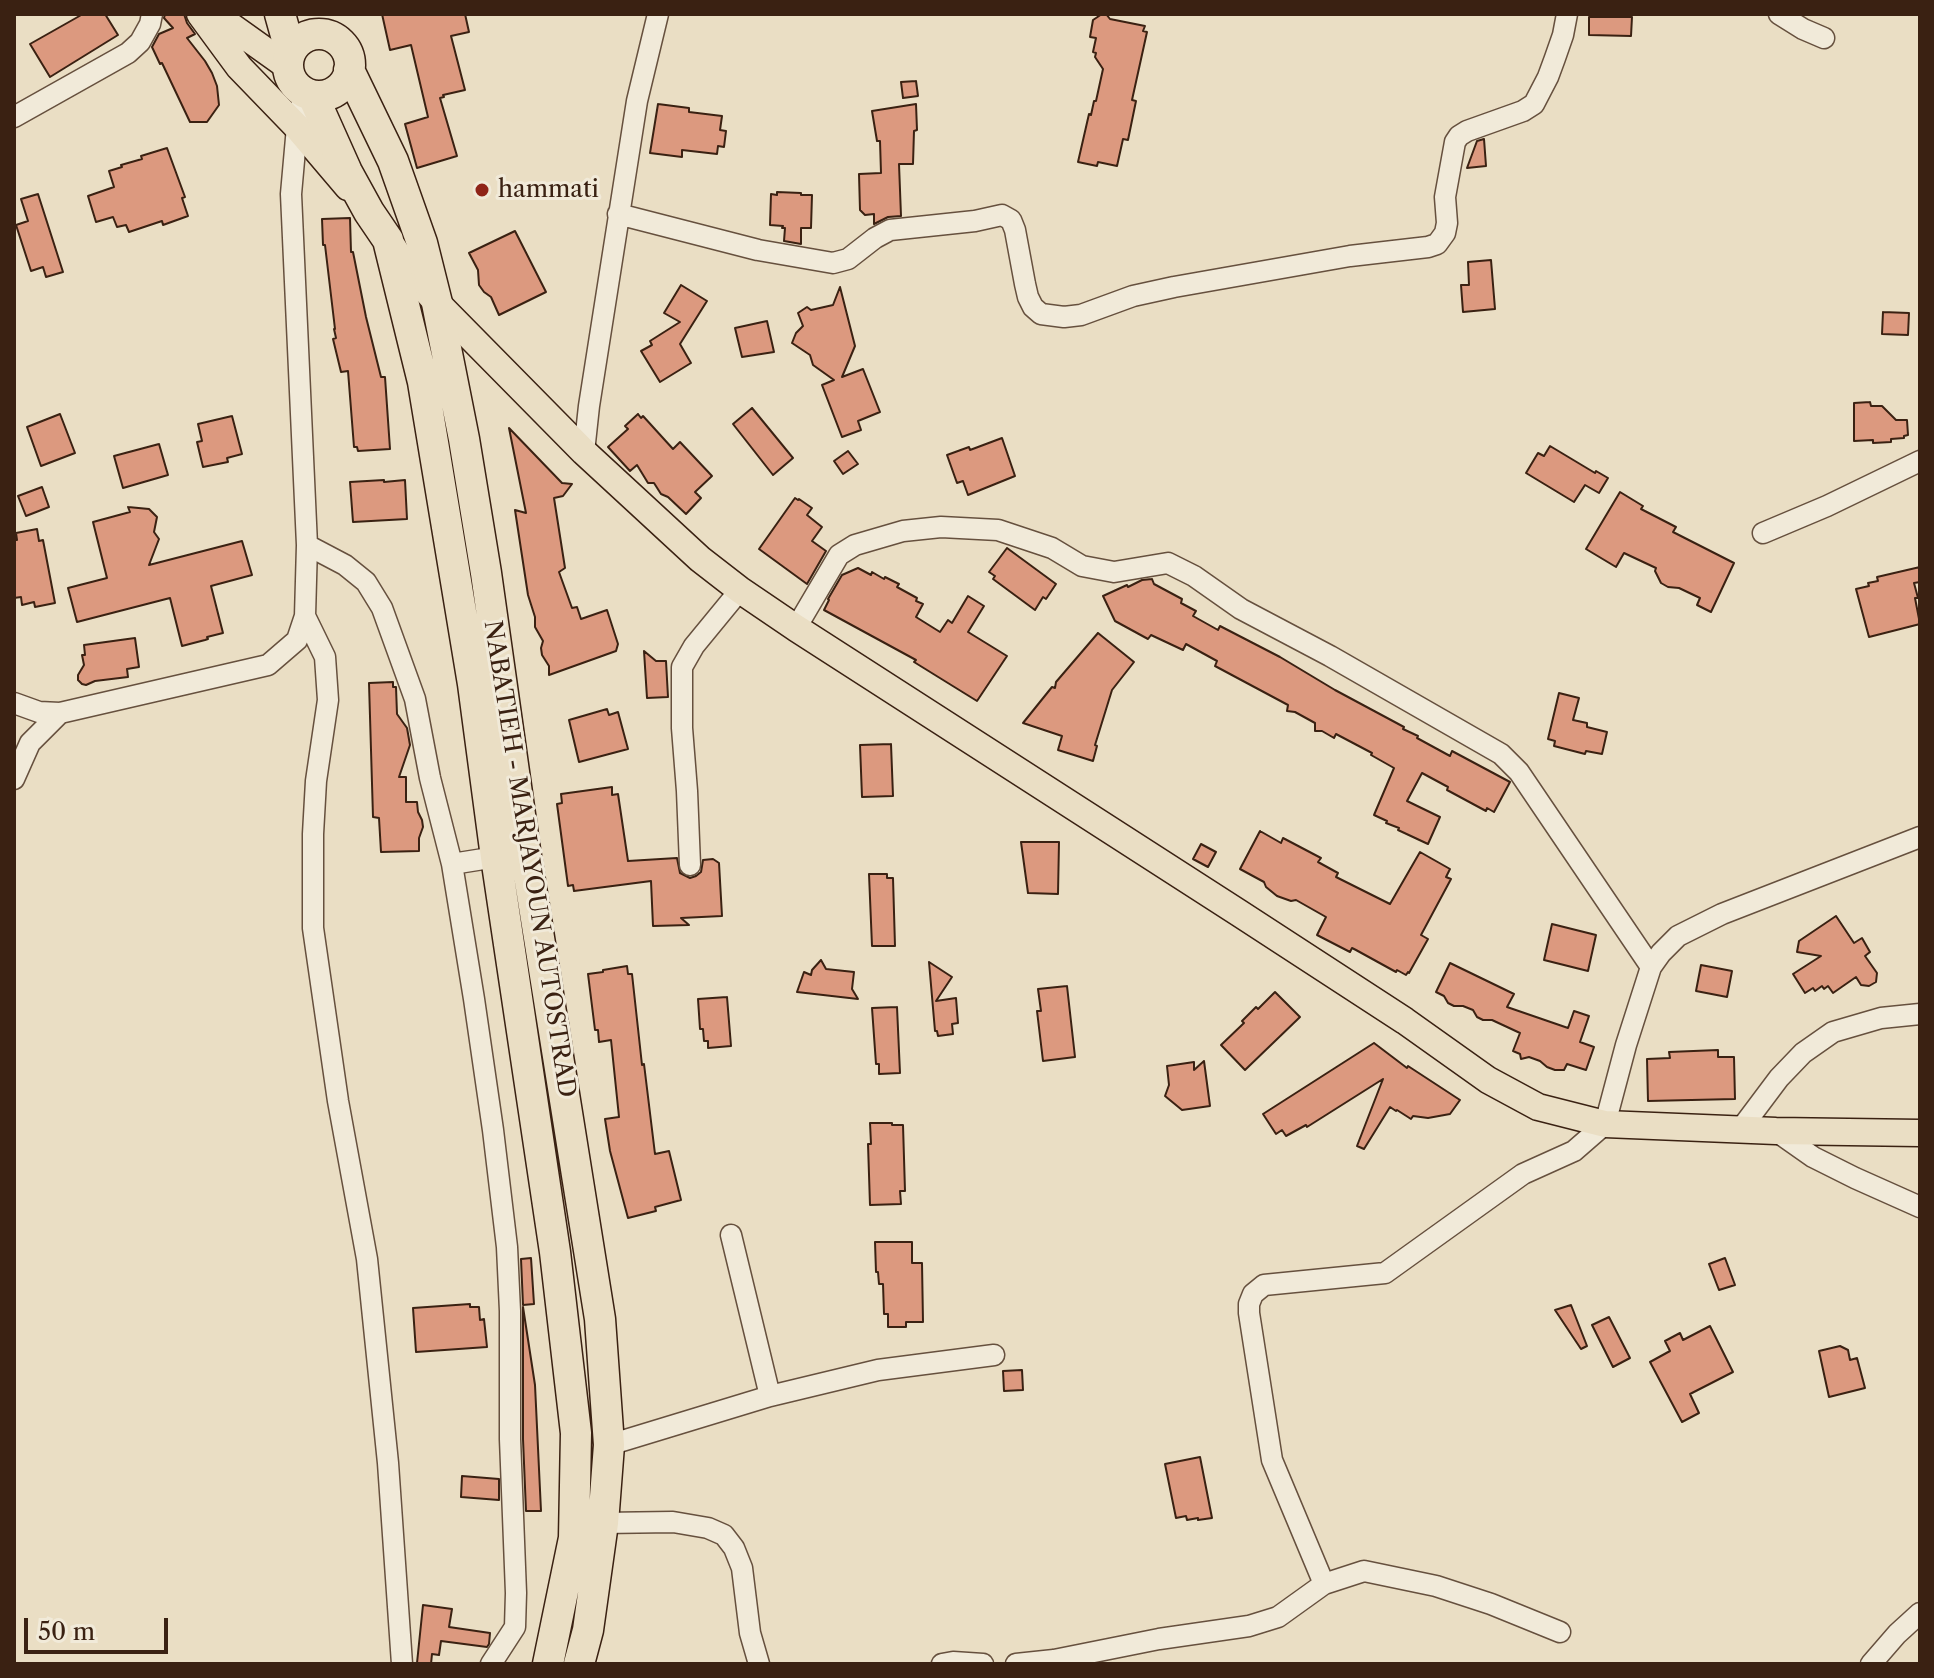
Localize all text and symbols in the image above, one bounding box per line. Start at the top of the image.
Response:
place label: hammati [498,176,599,204]
marker: hammati [473,181,491,199]
street label: NABATIEH - MARJAYOUN AUTOSTRAD [477,618,581,1100]
scale bar [28,1602,172,1652]
text: 50 m [38,1617,95,1646]

